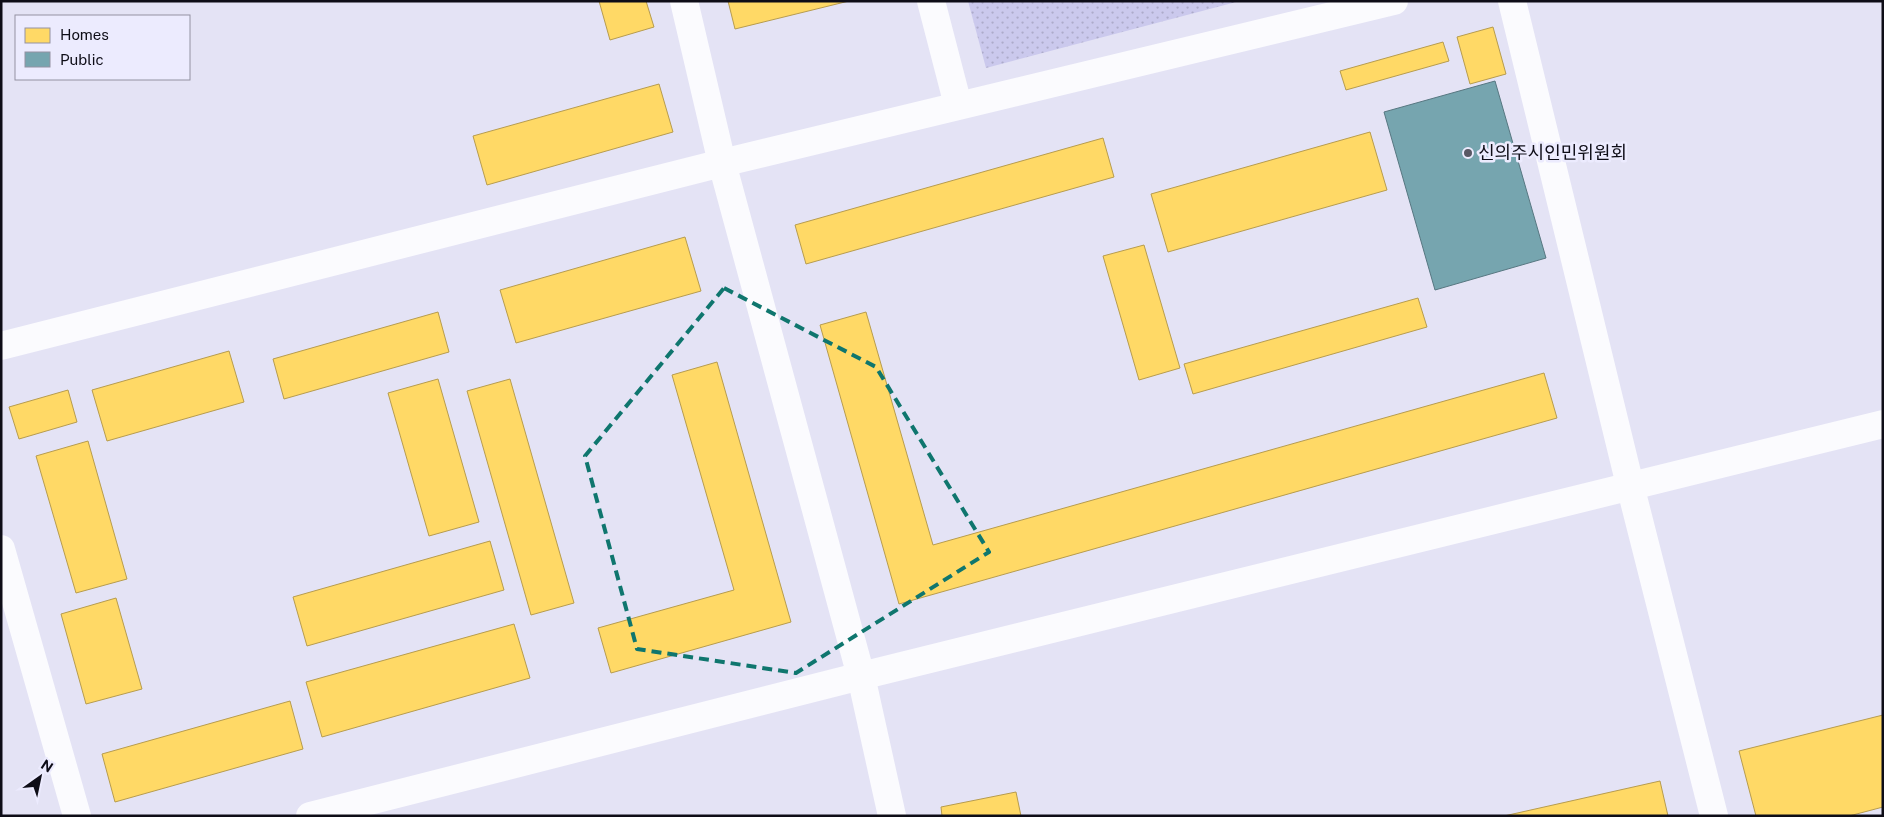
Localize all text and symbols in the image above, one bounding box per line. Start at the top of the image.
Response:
legend [15,15,190,80]
text: Homes [60,26,109,43]
text: Public [60,51,104,68]
place label: 신의주시인민위원회 [1478,142,1627,163]
marker: 신의주시인민위원회 [1462,147,1474,159]
north arrow [15,752,65,802]
text: N [38,756,56,776]

